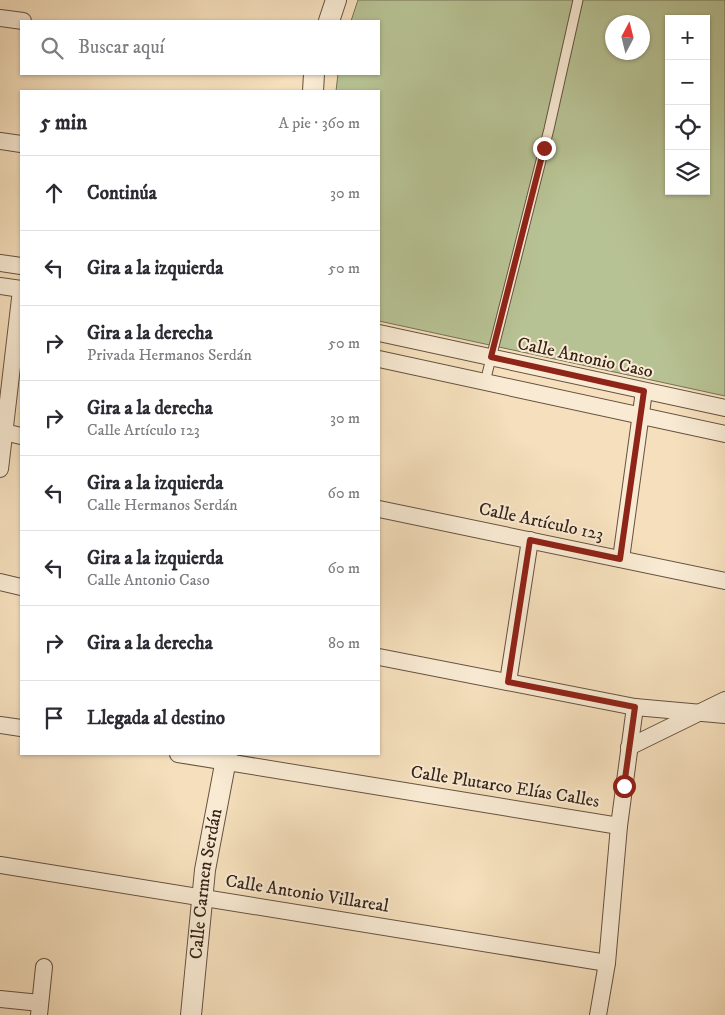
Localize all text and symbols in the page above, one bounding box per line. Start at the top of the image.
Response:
north arrow [605,15,650,60]
map controls [665,15,710,195]
button: + [665,15,710,60]
search box [20,20,380,75]
icon: search [38,34,66,62]
text: Buscar aquí [78,36,164,59]
button: − [665,60,710,105]
button: locate [665,105,710,150]
text: 5 min [40,110,87,136]
text: A pie · 360 m [279,113,360,133]
route end [533,137,556,160]
button: layers [665,150,710,195]
icon: ahead [40,179,68,207]
text: Continúa [87,182,157,205]
text: 30 m [330,183,360,203]
icon: left [40,254,68,282]
text: Gira a la izquierda [87,257,223,280]
text: 50 m [328,258,360,278]
text: Gira a la derecha [87,322,213,345]
icon: right [40,329,68,357]
text: 50 m [328,333,360,353]
street label: Calle Antonio Caso [515,333,655,383]
text: Privada Hermanos Serdán [87,345,252,365]
text: Gira a la derecha [87,397,213,420]
icon: right [40,404,68,432]
text: 30 m [330,408,360,428]
text: Calle Artículo 123 [87,420,200,440]
text: Gira a la izquierda [87,472,223,495]
icon: left [40,479,68,507]
text: 60 m [328,483,360,503]
text: Calle Hermanos Serdán [87,495,238,515]
street label: Calle Artículo 123 [477,498,605,546]
text: Gira a la izquierda [87,547,223,570]
icon: left [40,554,68,582]
text: 60 m [328,558,360,578]
text: Calle Antonio Caso [87,570,210,590]
icon: right [40,629,68,657]
text: Gira a la derecha [87,632,213,655]
text: 80 m [328,633,360,653]
icon: arrive [40,704,68,732]
text: Llegada al destino [87,707,225,730]
street label: Calle Plutarco Elías Calles [409,761,601,813]
route start [613,775,636,798]
street label: Calle Carmen Serdán [185,806,228,960]
street label: Calle Antonio Villareal [224,870,391,918]

